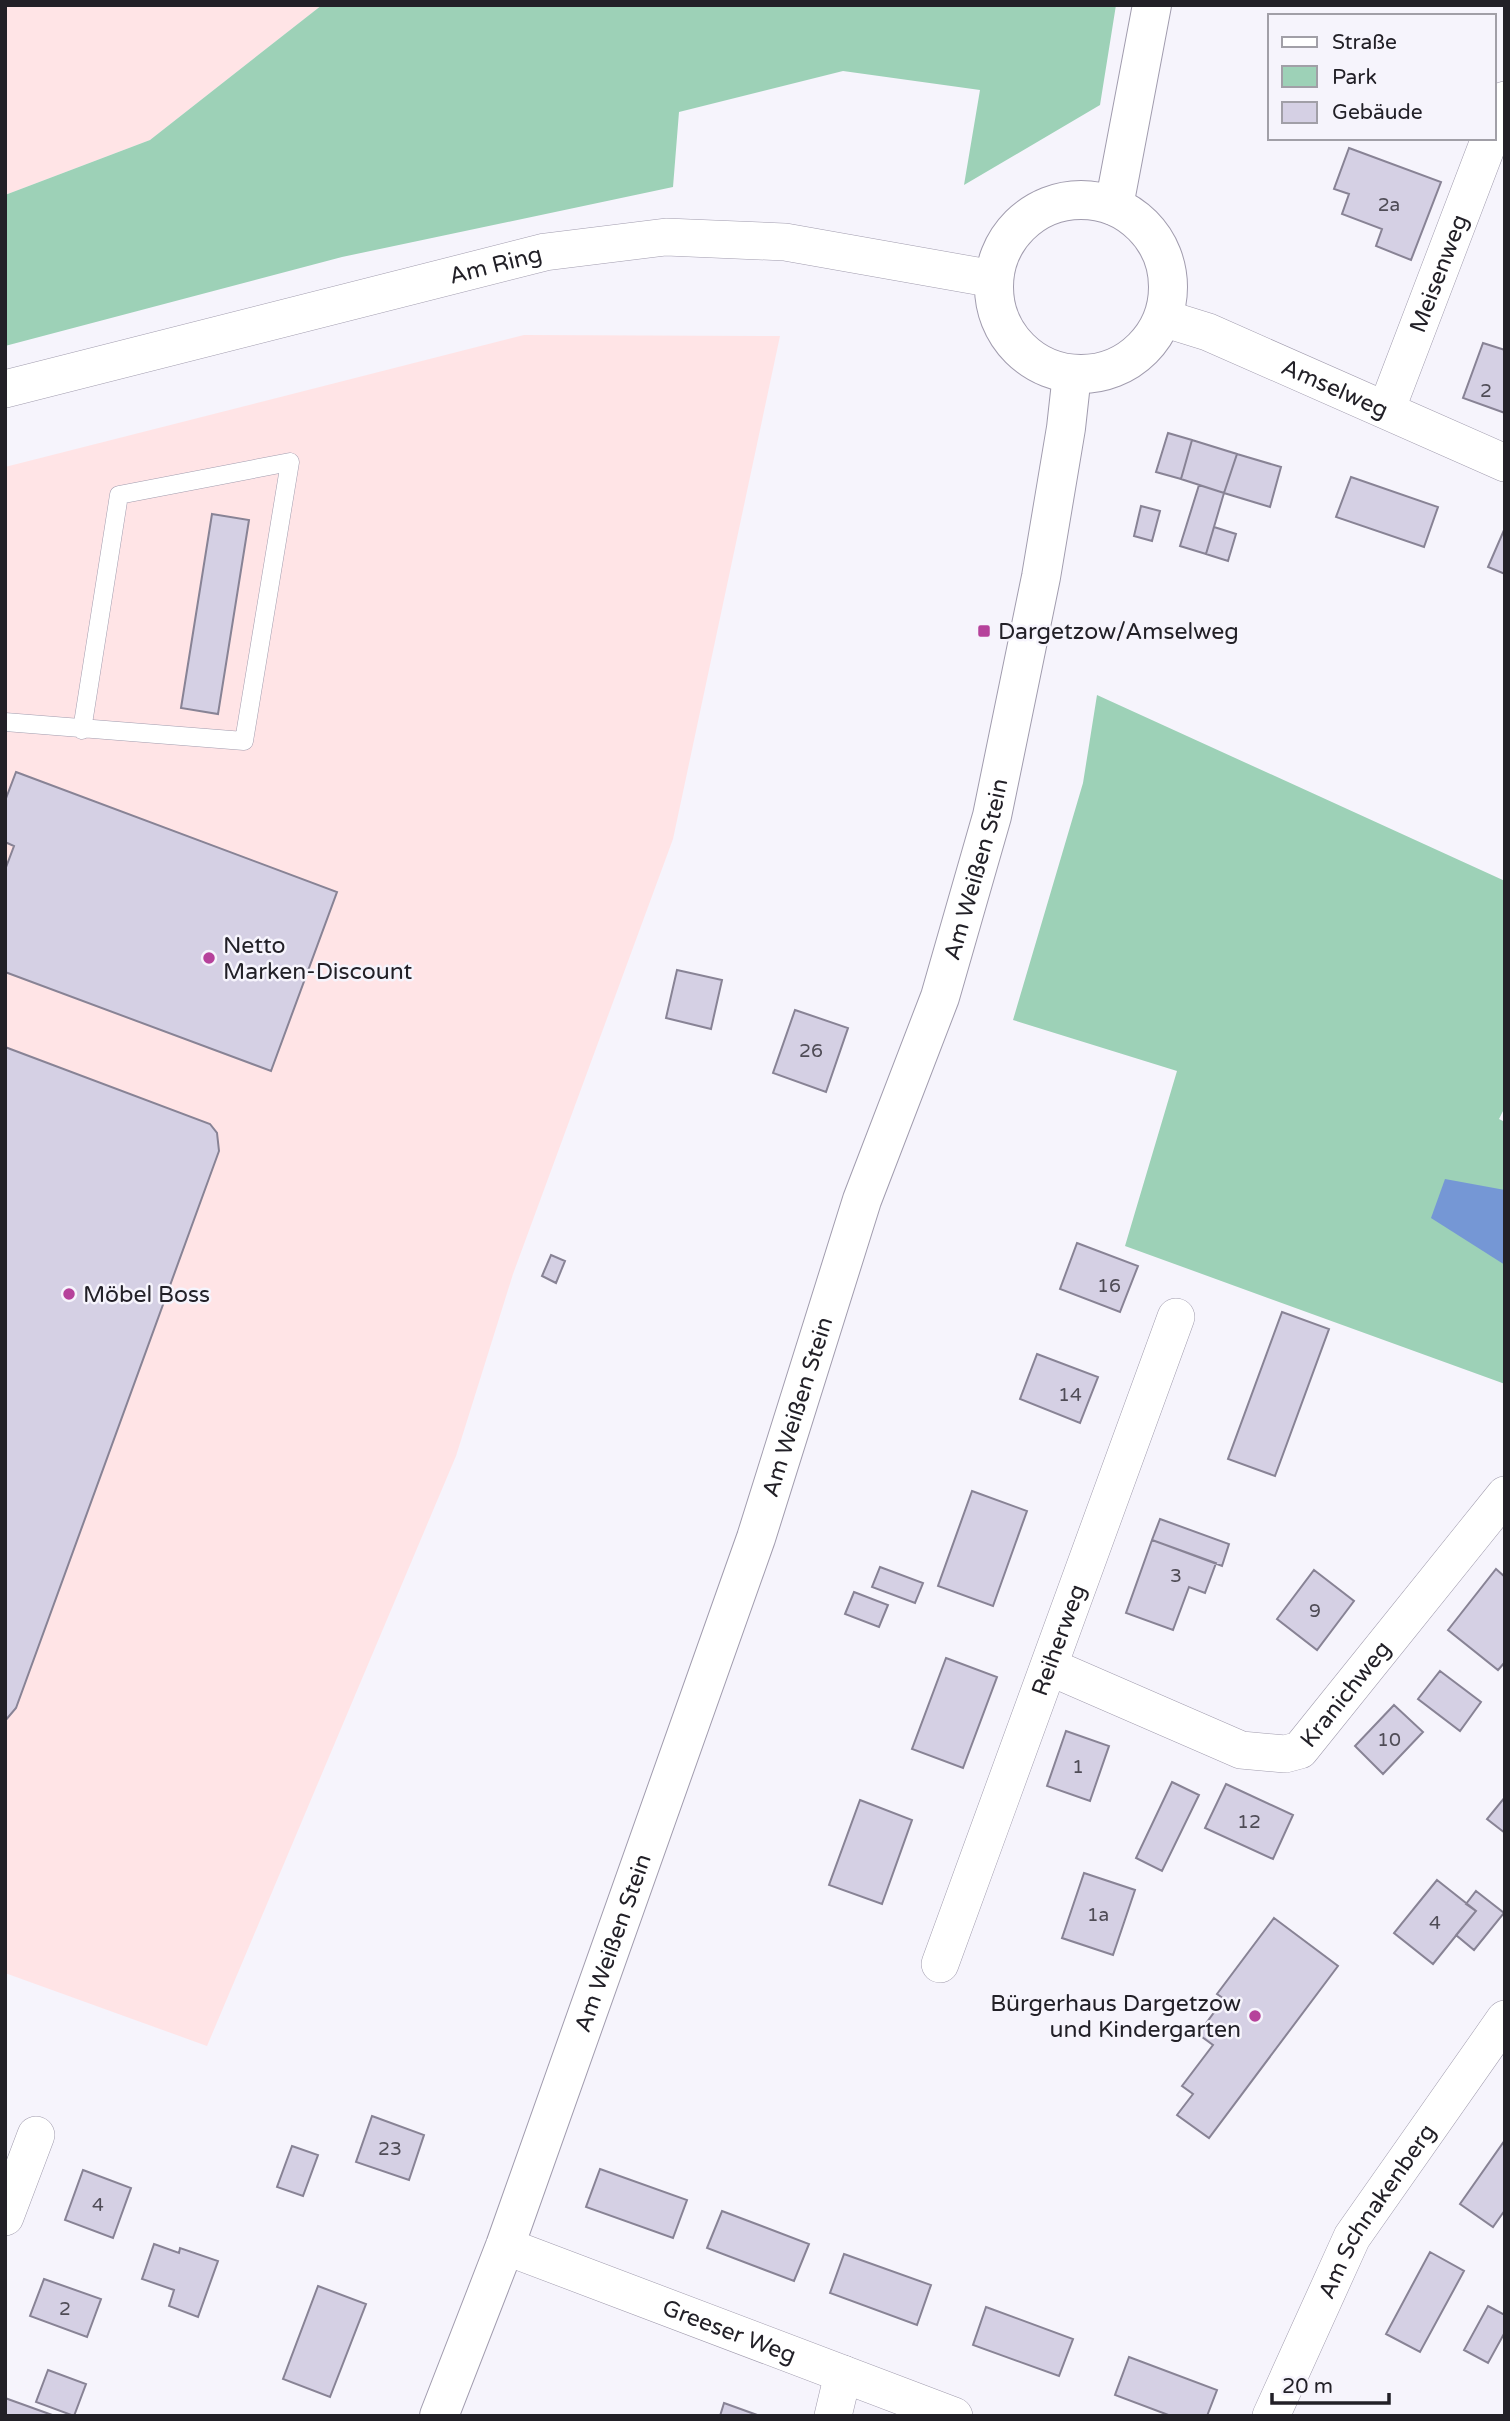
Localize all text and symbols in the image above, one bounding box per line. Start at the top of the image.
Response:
legend [1268,14,1496,140]
text: Straße [1332,30,1397,55]
text: Park [1332,65,1377,90]
text: Gebäude [1332,100,1423,125]
house number: 2a [1378,194,1400,216]
street label: Meisenweg [1404,211,1474,337]
street label: Am Ring [446,240,545,291]
street label: Amselweg [1277,353,1392,425]
house number: 2 [1480,380,1492,402]
place label: Dargetzow/Amselweg [998,618,1239,646]
marker: Dargetzow/Amselweg [976,623,992,639]
street label: Am Weißen Stein [938,776,1014,964]
place label: Netto Marken-Discount [223,932,412,986]
marker: Netto Marken-Discount [201,950,217,966]
house number: 26 [799,1040,823,1062]
house number: 16 [1097,1275,1121,1297]
place label: Möbel Boss [83,1281,210,1309]
marker: Möbel Boss [61,1286,77,1302]
street label: Am Weißen Stein [757,1314,839,1501]
house number: 14 [1058,1384,1082,1406]
house number: 3 [1170,1565,1182,1587]
street label: Reiherweg [1026,1581,1092,1700]
house number: 9 [1309,1600,1321,1622]
street label: Kranichweg [1295,1636,1397,1753]
house number: 10 [1377,1729,1401,1751]
house number: 1 [1072,1756,1084,1778]
house number: 12 [1237,1811,1261,1833]
street label: Am Weißen Stein [569,1850,658,2036]
house number: 1a [1087,1904,1109,1926]
house number: 4 [1429,1912,1441,1934]
place label: Bürgerhaus Dargetzow und Kindergarten [990,1990,1241,2044]
marker: Bürgerhaus Dargetzow und Kindergarten [1247,2008,1263,2024]
street label: Am Schnakenberg [1313,2119,1442,2303]
house number: 23 [378,2138,402,2160]
house number: 4 [92,2194,104,2216]
street label: Greeser Weg [658,2294,800,2370]
house number: 2 [59,2298,71,2320]
scale bar [1272,2362,1389,2406]
text: 20 m [1282,2374,1333,2399]

